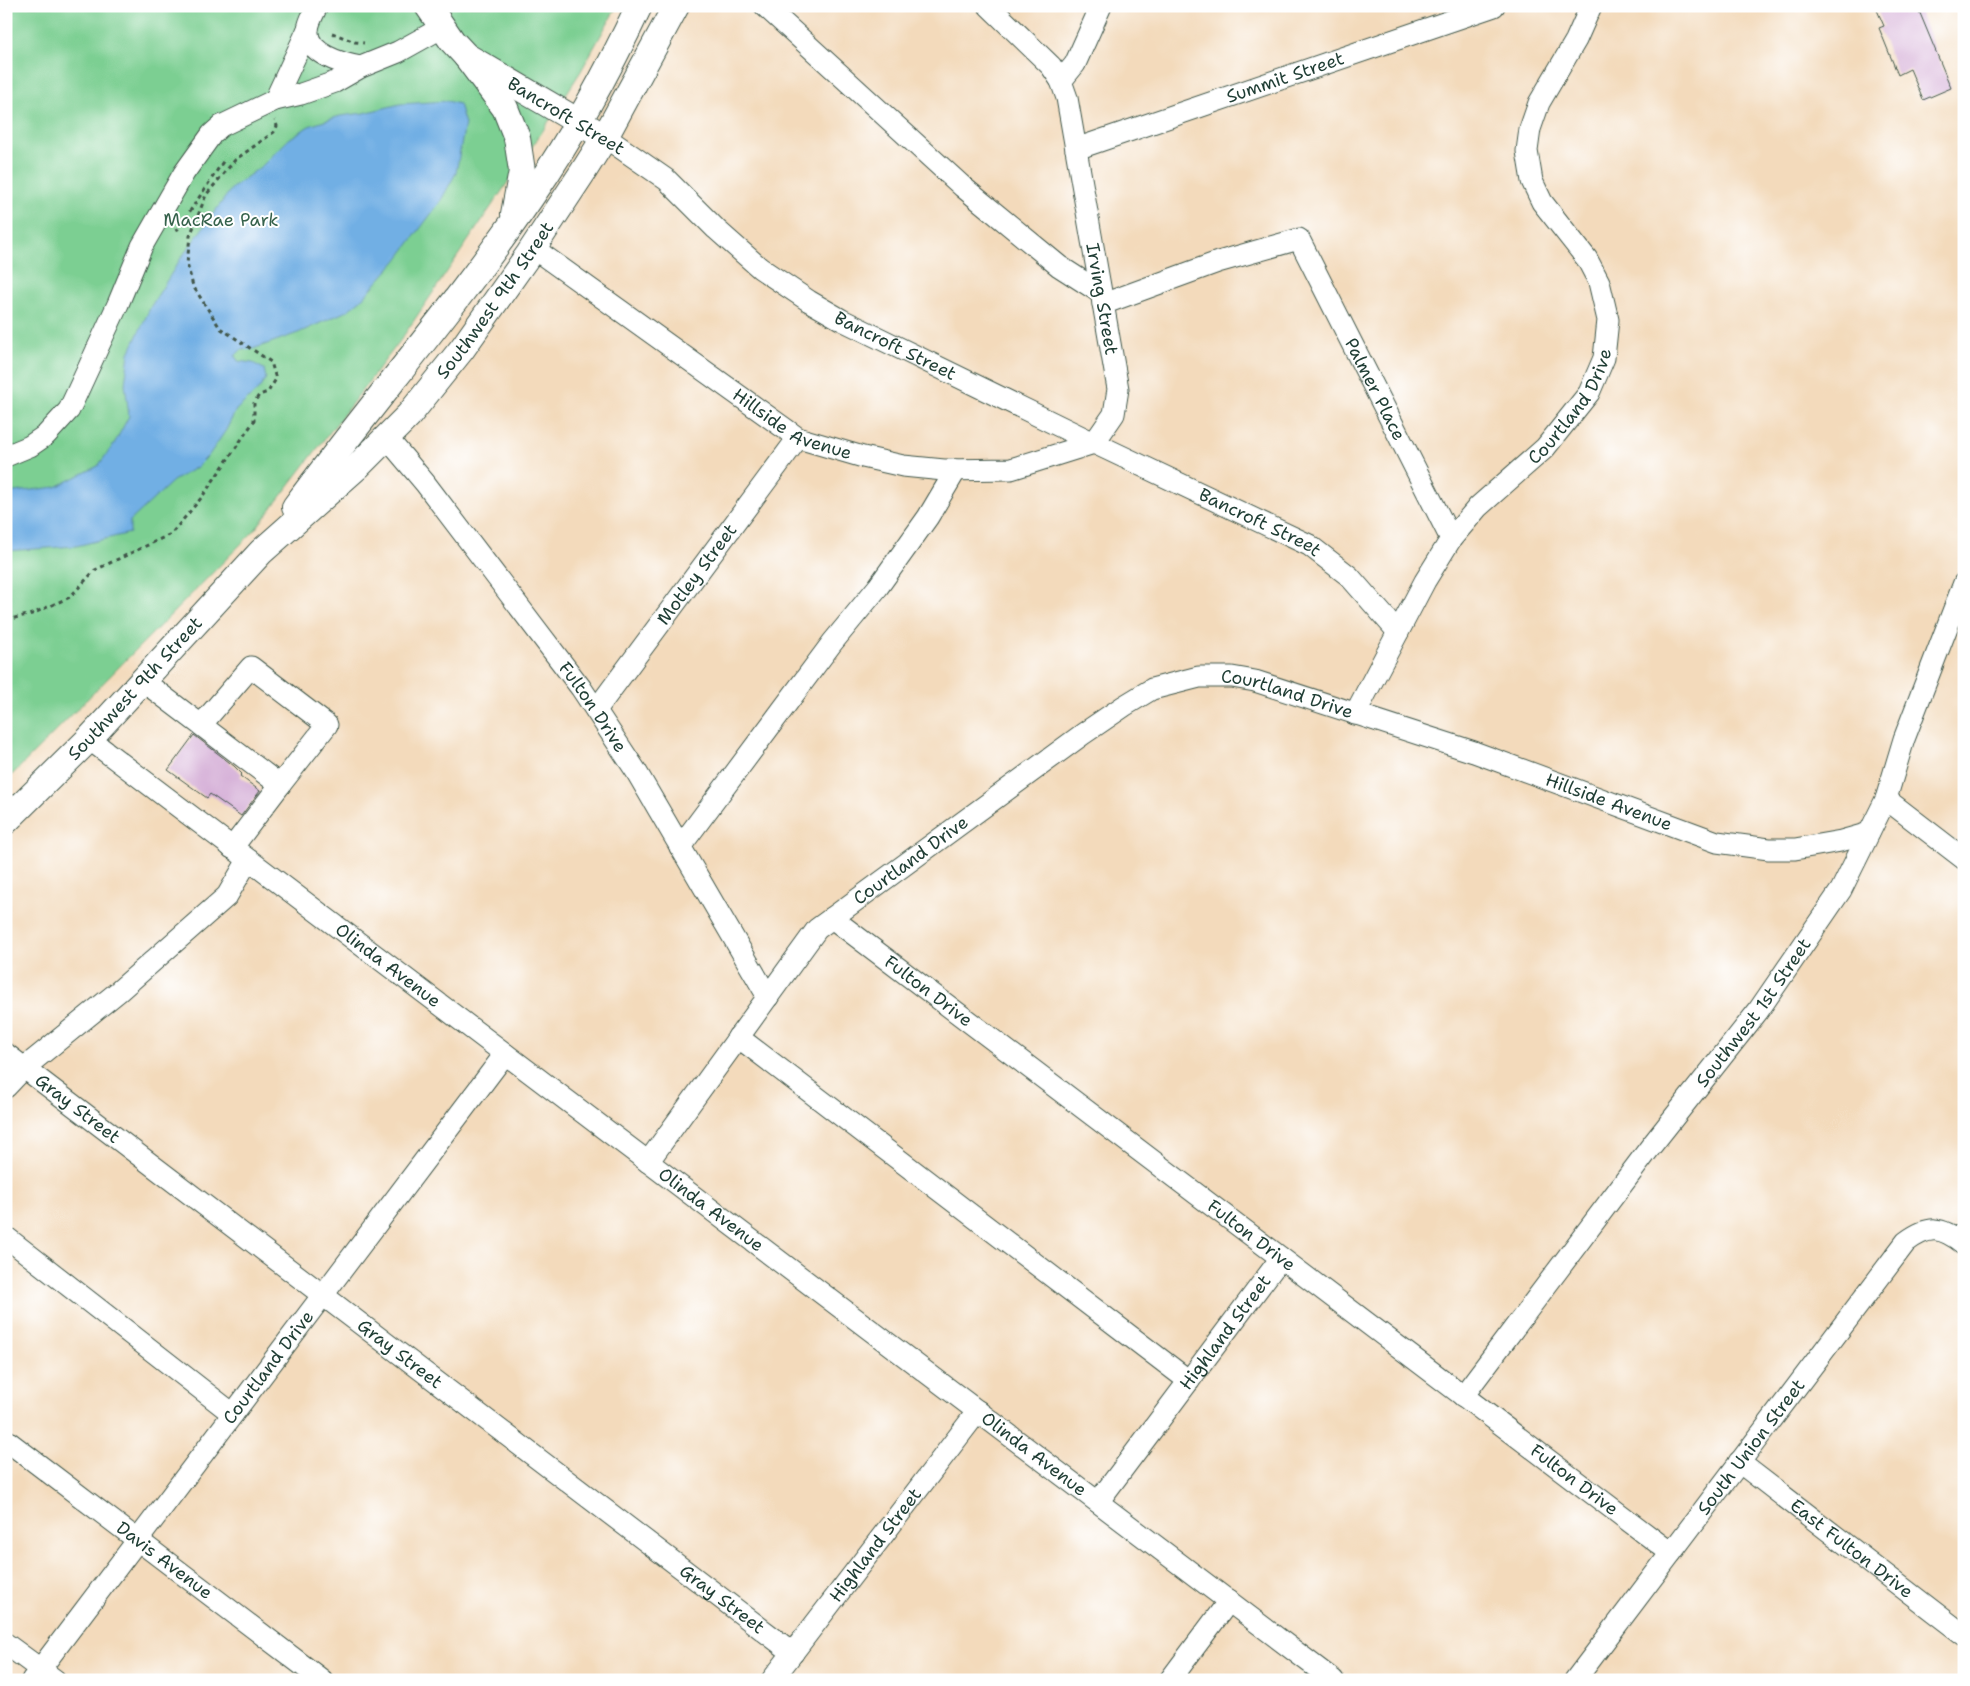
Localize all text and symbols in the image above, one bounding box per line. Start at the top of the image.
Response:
street label: Summit Street [1223,46,1347,109]
street label: Bancroft Street [503,71,629,161]
park label: MacRae Park [163,208,279,232]
street label: Southwest 9th Street [431,217,559,384]
street label: Irving Street [1080,241,1124,357]
street label: Bancroft Street [830,306,960,386]
street label: Palmer Place [1339,334,1411,445]
street label: Courtland Drive [1523,348,1617,470]
street label: Hillside Avenue [728,383,855,465]
street label: Bancroft Street [1195,482,1326,562]
street label: Motley Street [651,519,742,630]
street label: Southwest 9th Street [62,611,208,765]
street label: Fulton Drive [553,657,632,757]
street label: Courtland Drive [1221,665,1356,724]
street label: Hillside Avenue [1542,768,1676,836]
street label: Courtland Drive [848,810,973,910]
street label: Olinda Avenue [330,917,446,1013]
street label: Southwest 1st Street [1690,933,1817,1092]
street label: Fulton Drive [879,950,977,1032]
street label: Gray Street [30,1068,125,1149]
street label: Olinda Avenue [653,1162,769,1257]
street label: Fulton Drive [1202,1194,1300,1277]
street label: Highland Street [1174,1270,1276,1395]
street label: Courtland Drive [218,1305,319,1429]
street label: Gray Street [352,1314,448,1394]
street label: South Union Street [1692,1374,1810,1520]
street label: Olinda Avenue [976,1406,1092,1502]
street label: Fulton Drive [1525,1439,1623,1521]
street label: Highland Street [824,1483,927,1607]
street label: East Fulton Drive [1785,1493,1918,1604]
street label: Davis Avenue [111,1516,218,1605]
street label: Gray Street [675,1559,770,1639]

